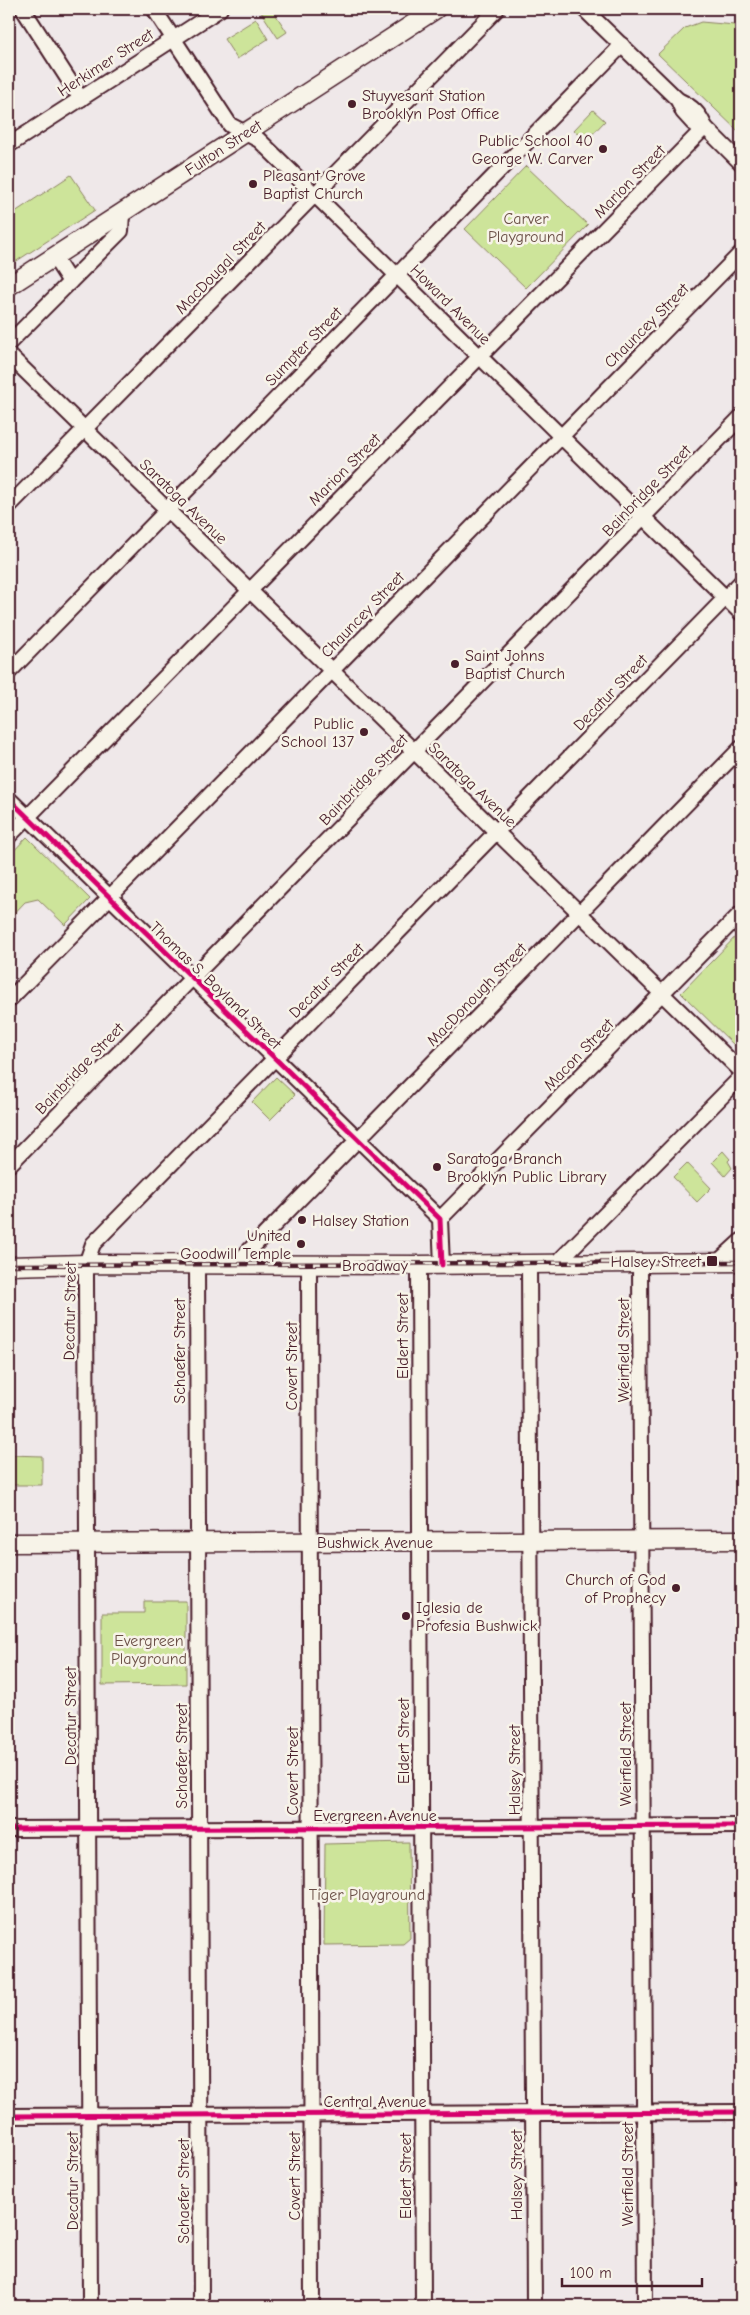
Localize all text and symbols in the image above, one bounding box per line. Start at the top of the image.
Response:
street label: Herkimer Street [54,25,157,100]
place label: Stuyvesant Station Brooklyn Post Office [362,87,499,123]
marker: Stuyvesant Station Brooklyn Post Office [346,98,358,110]
street label: Fulton Street [182,116,266,179]
place label: Public School 40 George W. Carver [472,132,594,168]
street label: Marion Street [590,141,669,222]
marker: Public School 40 George W. Carver [597,143,609,155]
place label: Pleasant Grove Baptist Church [263,167,366,203]
marker: Pleasant Grove Baptist Church [247,178,259,190]
park label: Carver Playground [488,210,564,246]
street label: MacDougal Street [172,217,270,318]
street label: Howard Avenue [407,261,494,348]
street label: Chauncey Street [601,279,693,372]
street label: Sumpter Street [262,303,346,390]
street label: Marion Street [305,430,385,509]
street label: Bainbridge Street [599,441,695,540]
street label: Saratoga Avenue [136,455,231,548]
street label: Chauncey Street [317,568,408,661]
place label: Saint Johns Baptist Church [465,647,565,683]
street label: Decatur Street [570,651,652,734]
marker: Saint Johns Baptist Church [449,658,461,670]
place label: Public School 137 [281,715,354,751]
marker: Public School 137 [358,726,370,738]
street label: Bainbridge Street [316,730,412,829]
street label: Saratoga Avenue [425,738,520,831]
street label: Thomas S. Boyland Street [146,918,285,1053]
street label: Decatur Street [285,939,368,1022]
street label: MacDonough Street [423,939,531,1050]
street label: Macon Street [540,1015,617,1094]
street label: Bainbridge Street [32,1019,128,1118]
place label: Saratoga Branch Brooklyn Public Library [447,1150,607,1186]
marker: Saratoga Branch Brooklyn Public Library [431,1161,443,1173]
place label: Halsey Station [312,1212,409,1230]
marker: Halsey Station [296,1214,308,1226]
place label: United Goodwill Temple [180,1227,291,1263]
marker: United Goodwill Temple [295,1238,307,1250]
place label: Halsey Street [610,1253,701,1271]
marker: Halsey Street [705,1254,719,1268]
street label: Broadway [342,1257,409,1275]
street label: Decatur Street [60,1261,80,1360]
street label: Eldert Street [394,1293,412,1379]
street label: Weirfield Street [615,1297,633,1402]
street label: Schaefer Street [171,1298,189,1404]
street label: Covert Street [283,1321,301,1410]
street label: Bushwick Avenue [317,1534,433,1552]
place label: Church of God of Prophecy [565,1571,667,1607]
marker: Church of God of Prophecy [670,1582,682,1594]
place label: Iglesia de Profesia Bushwick [416,1599,538,1635]
marker: Iglesia de Profesia Bushwick [400,1610,412,1622]
park label: Evergreen Playground [111,1632,187,1668]
street label: Decatur Street [62,1666,80,1765]
street label: Eldert Street [395,1698,413,1784]
street label: Weirfield Street [617,1701,635,1806]
street label: Schaefer Street [173,1703,191,1809]
street label: Halsey Street [506,1724,524,1815]
street label: Covert Street [284,1726,302,1815]
street label: Evergreen Avenue [313,1807,437,1825]
park label: Tiger Playground [309,1886,425,1904]
street label: Central Avenue [323,2093,427,2111]
street label: Weirfield Street [619,2121,637,2226]
street label: Halsey Street [508,2129,526,2220]
street label: Decatur Street [64,2131,82,2230]
street label: Covert Street [286,2131,304,2220]
street label: Eldert Street [397,2133,415,2219]
street label: Schaefer Street [175,2138,193,2244]
scale bar [562,2255,702,2287]
text: 100 m [570,2264,612,2282]

